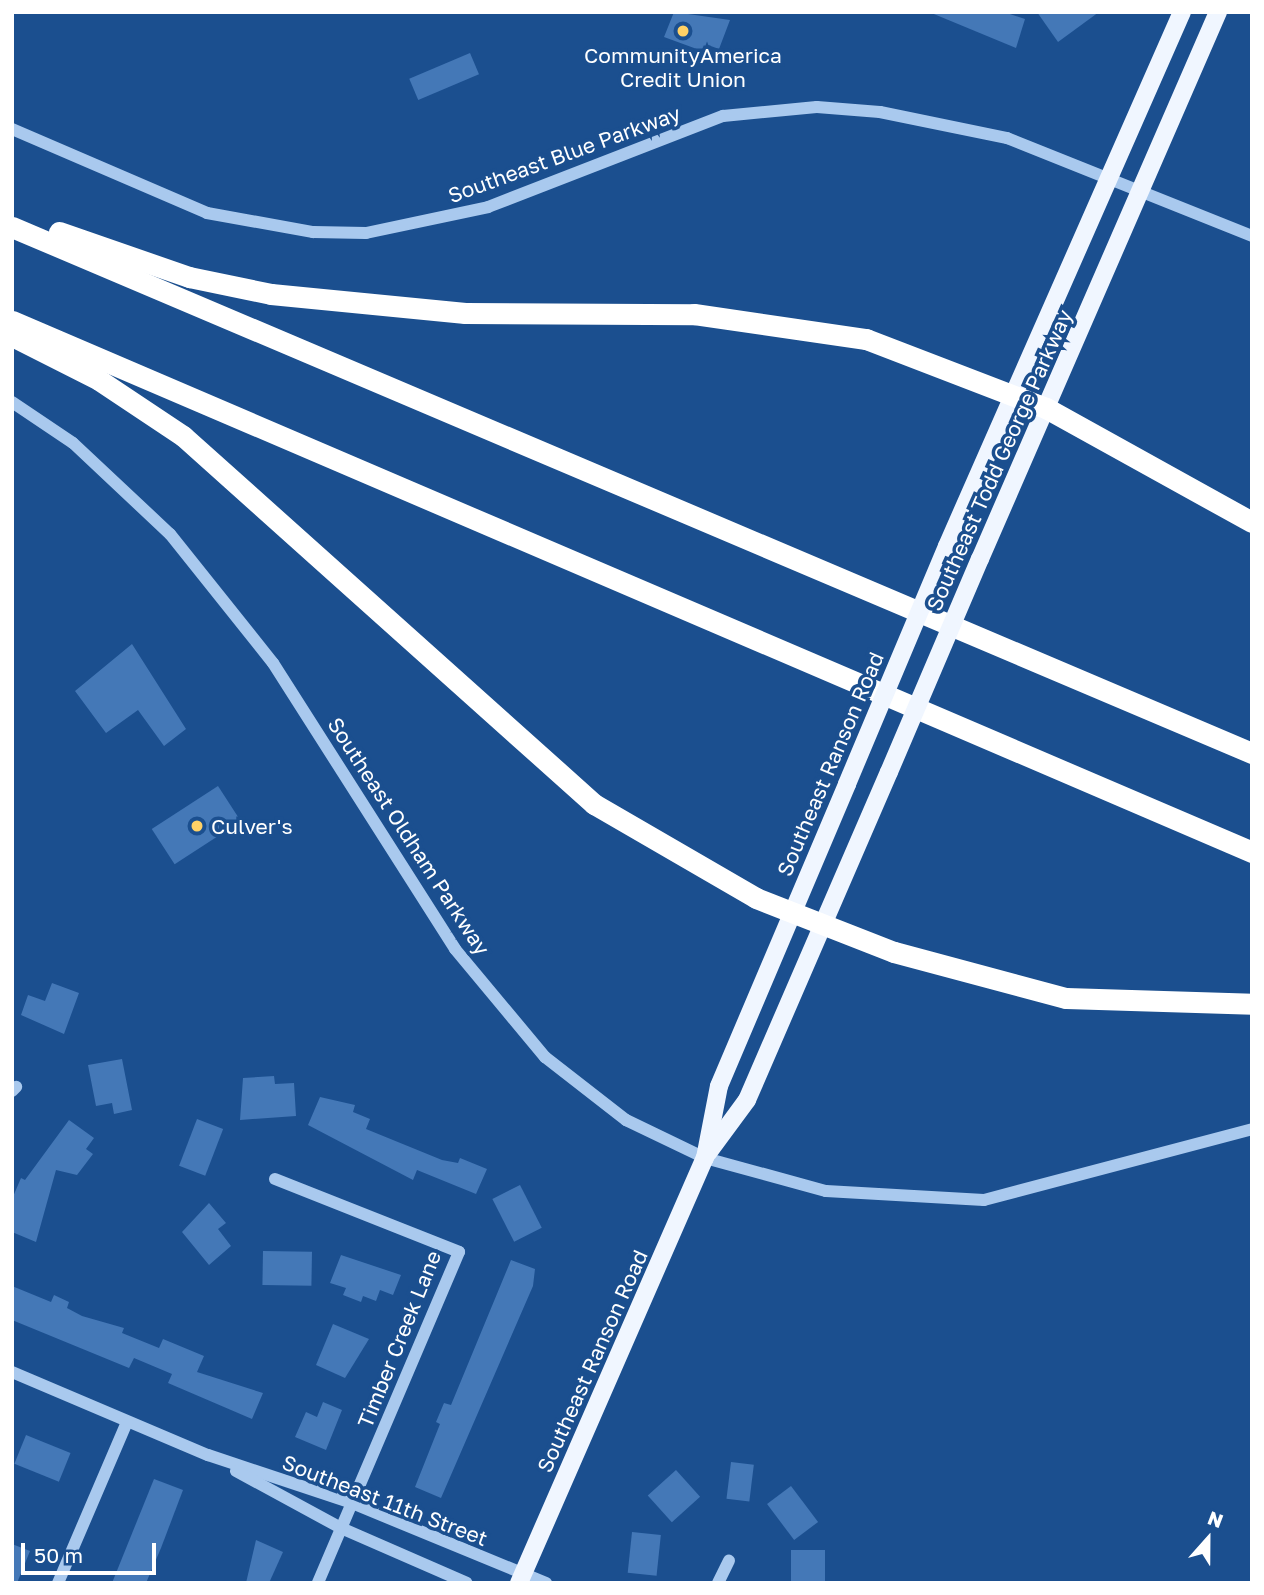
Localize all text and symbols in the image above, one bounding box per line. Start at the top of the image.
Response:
marker: CommunityAmerica Credit Union [675,23,691,39]
place label: CommunityAmerica Credit Union [584,42,782,92]
street label: Southeast Blue Parkway [444,100,684,208]
street label: Southeast Todd George Parkway [921,305,1077,615]
street label: Southeast Ranson Road [771,648,889,880]
street label: Southeast Oldham Parkway [323,713,495,959]
place label: Culver's [211,813,293,839]
marker: Culver's [189,818,205,834]
street label: Southeast Ranson Road [531,1246,653,1476]
street label: Timber Creek Lane [352,1247,446,1431]
street label: Southeast 11th Street [279,1449,491,1551]
north arrow [1173,1504,1243,1574]
text: N [1205,1506,1227,1532]
scale bar [24,1528,159,1572]
text: 50 m [34,1542,83,1568]

